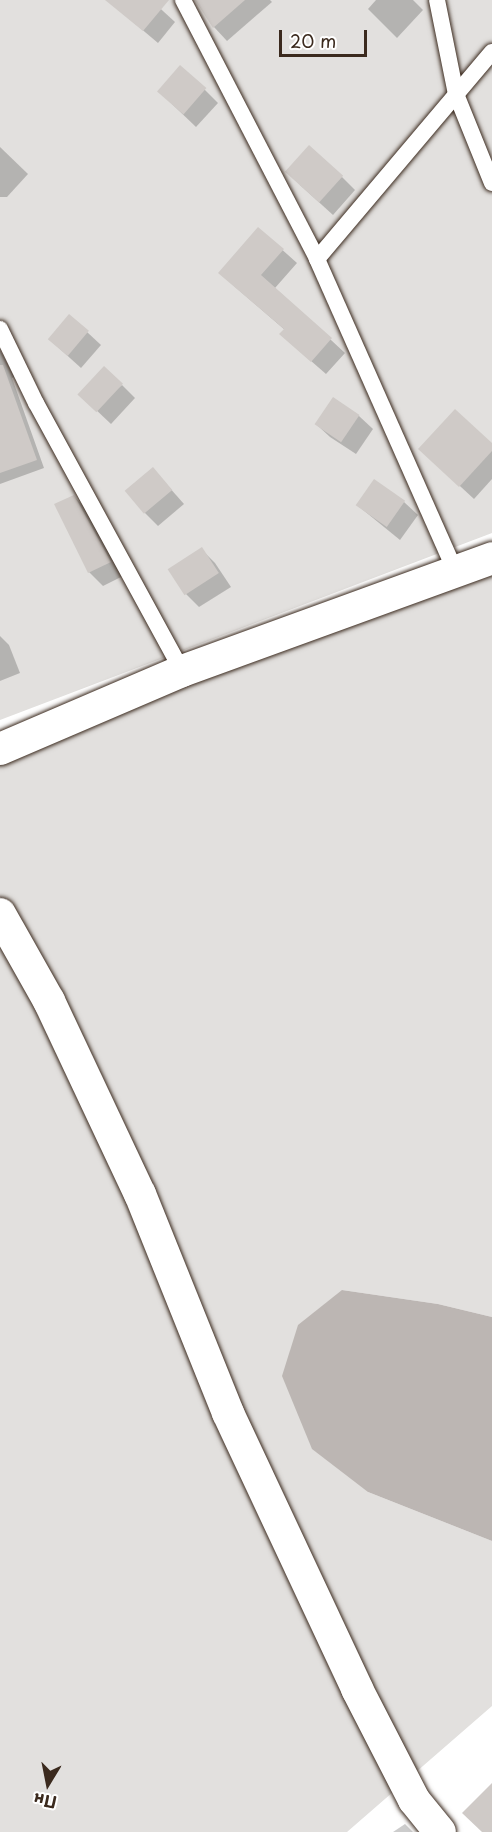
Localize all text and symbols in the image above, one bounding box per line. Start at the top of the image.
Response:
scale bar [282,18,370,56]
text: 20 m [290,27,336,54]
north arrow [18,1754,78,1814]
text: Пн [31,1788,58,1816]

